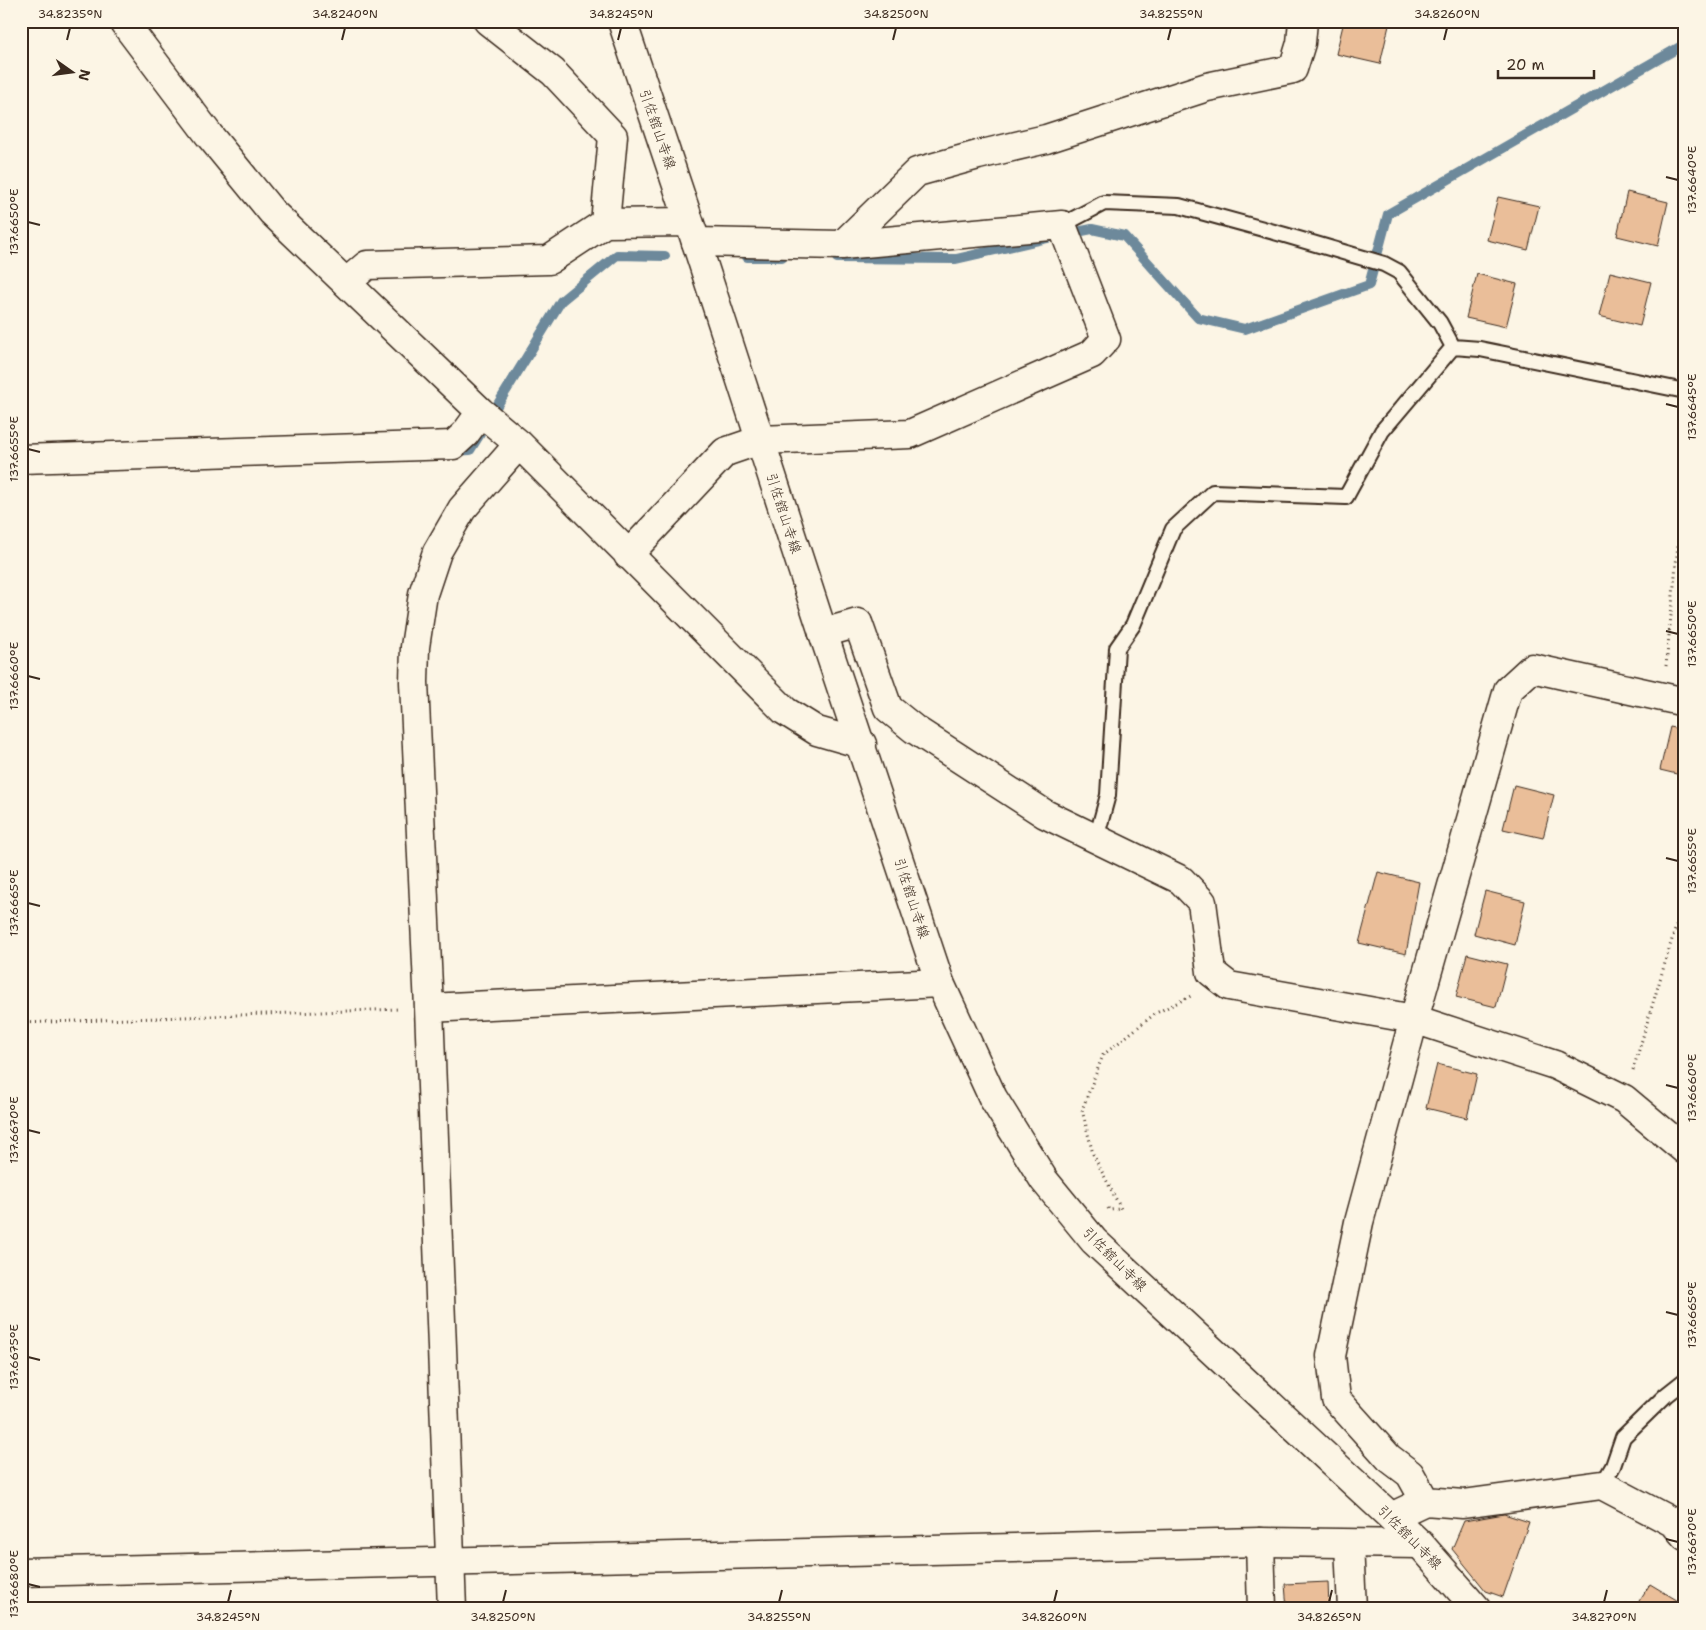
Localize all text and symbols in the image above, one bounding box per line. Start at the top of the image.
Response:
text: 34.8235°N [38,6,102,22]
text: 34.8240°N [312,6,378,22]
text: 34.8245°N [589,6,653,22]
text: 34.8250°N [863,6,929,22]
text: 34.8255°N [1139,6,1203,22]
text: 34.8260°N [1414,6,1480,22]
north arrow [48,48,98,98]
scale bar [1498,48,1595,80]
text: 20 m [1506,55,1545,75]
text: N [75,68,95,83]
street label: 引佐舘山寺線 [636,86,680,172]
text: 137.6640°E [1684,146,1700,214]
text: 137.6650°E [6,188,22,256]
text: 137.6645°E [1684,373,1700,441]
text: 137.6655°E [6,416,22,482]
street label: 引佐舘山寺線 [762,470,806,556]
text: 137.6650°E [1684,600,1700,668]
text: 137.6660°E [6,642,22,710]
text: 137.6655°E [1684,828,1700,894]
street label: 引佐舘山寺線 [890,855,934,941]
text: 137.6665°E [6,869,22,937]
text: 137.6660°E [1684,1054,1700,1122]
text: 137.6670°E [6,1096,22,1164]
street label: 引佐舘山寺線 [1079,1223,1151,1295]
text: 137.6665°E [1684,1281,1700,1349]
text: 137.6675°E [6,1324,22,1390]
street label: 引佐舘山寺線 [1374,1501,1446,1573]
text: 137.6670°E [1684,1508,1700,1576]
text: 137.6680°E [6,1550,22,1618]
text: 34.8245°N [196,1609,260,1625]
text: 34.8250°N [470,1609,536,1625]
text: 34.8255°N [747,1609,811,1625]
text: 34.8260°N [1021,1609,1087,1625]
text: 34.8265°N [1297,1609,1361,1625]
text: 34.8270°N [1571,1609,1637,1625]

